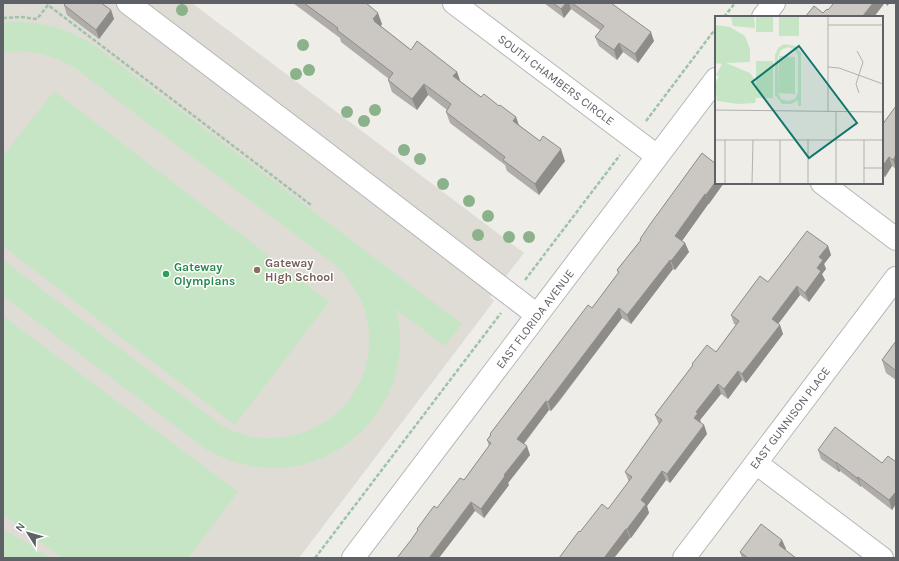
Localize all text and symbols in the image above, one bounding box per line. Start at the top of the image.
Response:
inset map [715,16,883,184]
street label: SOUTH CHAMBERS CIRCLE [495,32,617,128]
place label: Gateway High School [265,256,334,284]
place label: Gateway Olympians [174,260,235,288]
marker: Gateway High School [252,265,262,275]
street label: EAST FLORIDA AVENUE [493,267,577,371]
marker: Gateway Olympians [161,269,171,279]
street label: EAST GUNNISON PLACE [747,364,833,472]
north arrow [8,513,48,553]
text: N [13,520,28,534]

